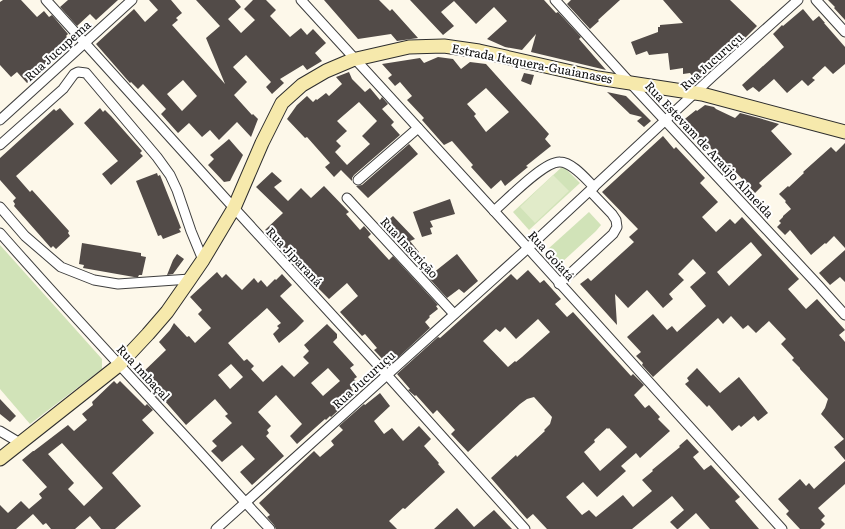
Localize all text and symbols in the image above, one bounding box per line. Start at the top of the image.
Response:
street label: Rua Jucupema [20,15,95,85]
street label: Rua Jucuruçu [676,28,747,94]
street label: Estrada Itaquera-Guaianases [450,39,615,88]
street label: Rua Estevam de Araújo Almeida [641,77,778,222]
street label: Rua Inscrição [377,213,443,282]
street label: Rua Jiparaná [262,223,327,290]
street label: Rua Goiatá [524,226,580,285]
street label: Rua Imbaçal [113,340,175,404]
street label: Rua Jucuruçu [328,346,399,412]

